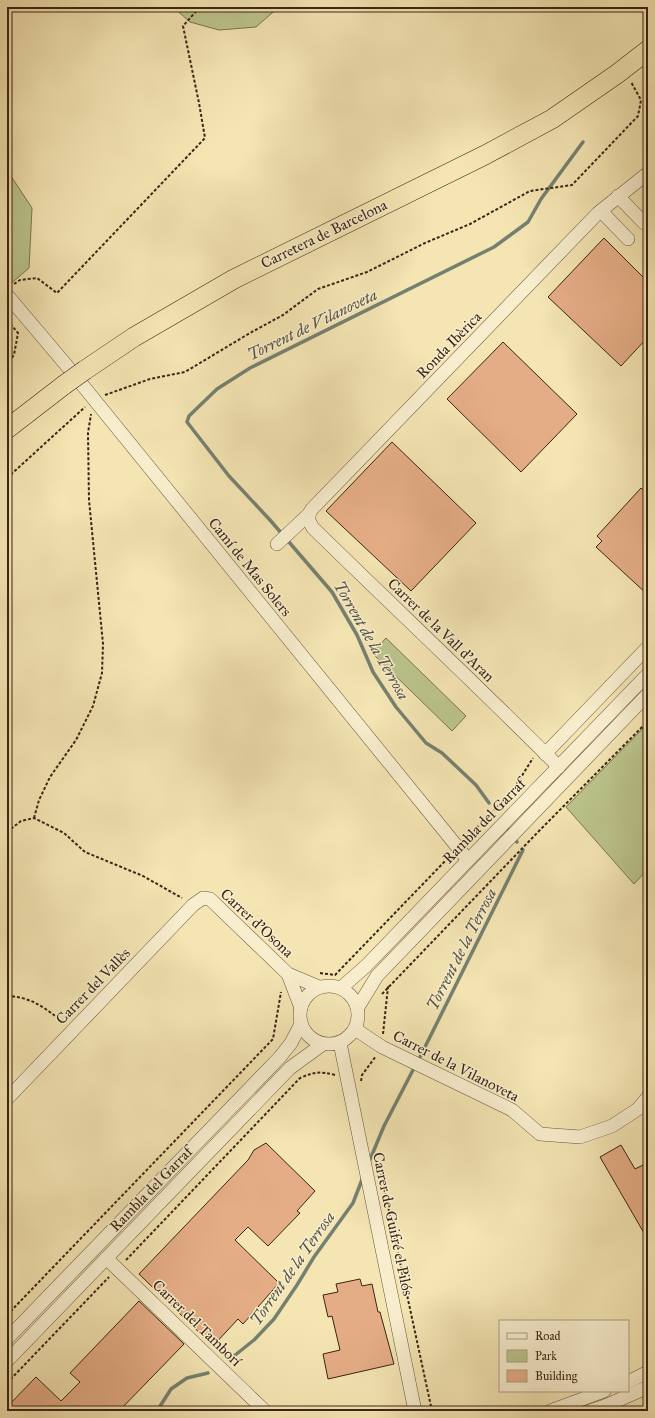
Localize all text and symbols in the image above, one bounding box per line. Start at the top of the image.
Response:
street label: Carretera de Barcelona [258,195,391,272]
water label: Torrent de Vilanoveta [244,285,380,364]
street label: Ronda Ibèrica [413,307,486,382]
street label: Camí de Mas Solers [205,514,295,620]
street label: Carrer de la Vall d'Aran [384,574,498,686]
water label: Torrent de la Terrosa [330,577,414,703]
street label: Rambla del Garraf [439,773,531,867]
street label: Carrer d'Osona [217,885,298,962]
water label: Torrent de la Terrosa [423,885,501,1013]
street label: Carrer del Vallès [52,944,134,1028]
street label: Carrer de la Vilanoveta [390,1026,523,1106]
street label: Rambla del Garraf [106,1141,198,1235]
street label: Carrer de Guifré el Pilós [369,1151,417,1297]
water label: Torrent de la Terrosa [246,1208,339,1329]
street label: Carrer del Tamborí [149,1276,246,1371]
legend [499,1320,629,1392]
text: Road [535,1329,561,1343]
text: Park [535,1349,557,1363]
text: Building [535,1369,578,1384]

